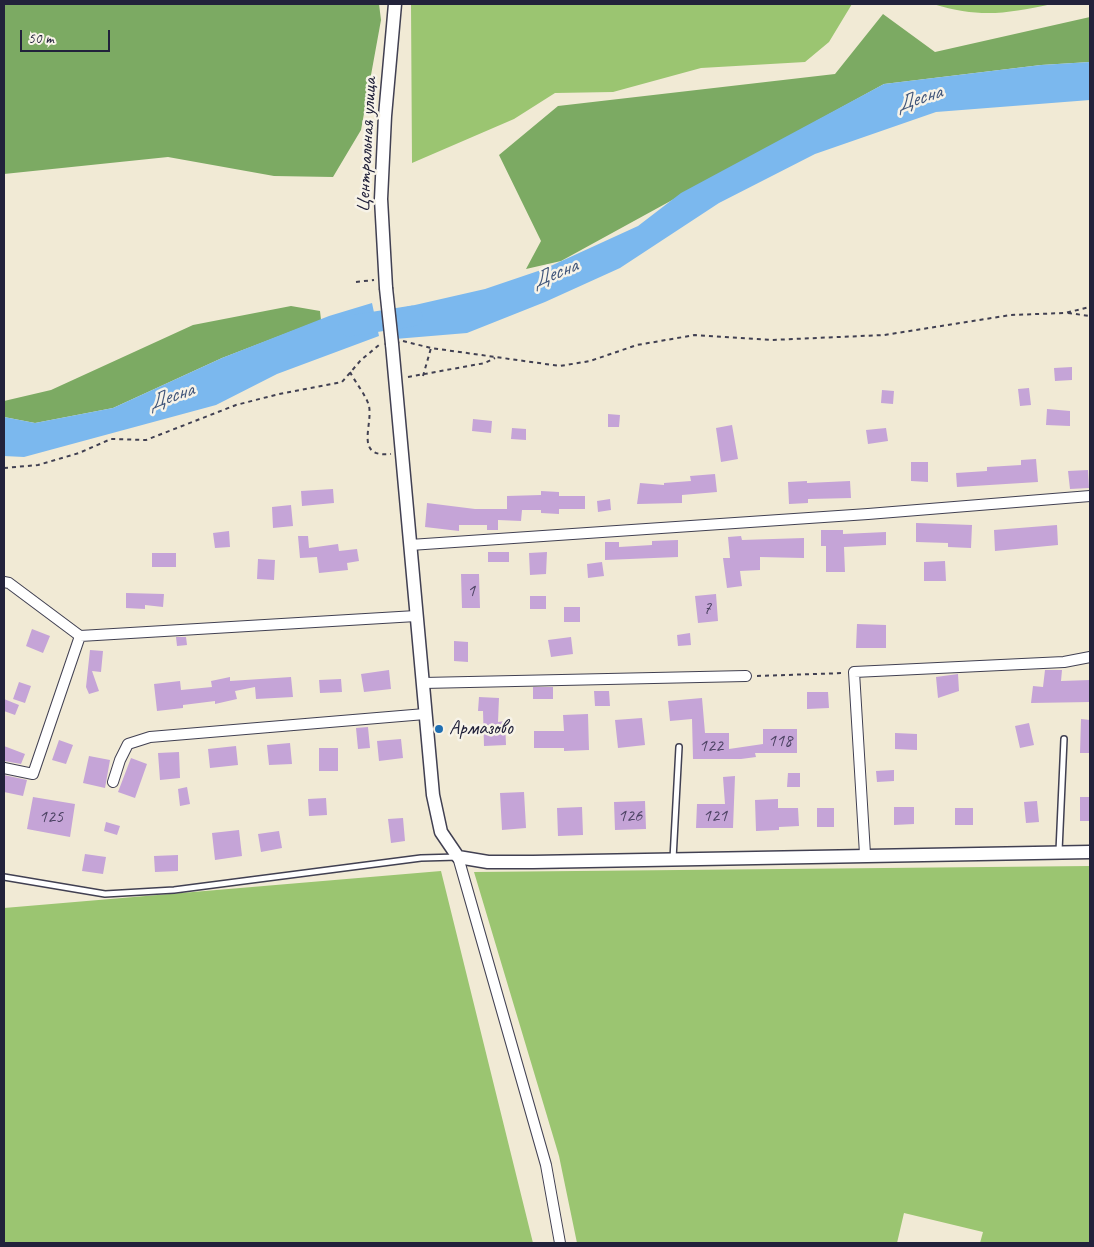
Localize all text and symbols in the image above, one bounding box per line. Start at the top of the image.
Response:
scale bar [22,20,112,52]
text: 50 m [28,29,54,48]
street label: Центральная улица [351,77,383,213]
water label: Десна [893,80,945,118]
water label: Десна [529,254,581,294]
water label: Десна [145,378,197,416]
house number: 1 [467,580,475,602]
house number: 7 [703,598,711,620]
place label: Армазово [449,717,513,741]
marker: Армазово [433,723,445,735]
house number: 118 [768,730,792,752]
house number: 122 [699,735,723,757]
house number: 126 [618,805,642,827]
house number: 121 [703,805,727,827]
house number: 125 [39,806,63,828]

